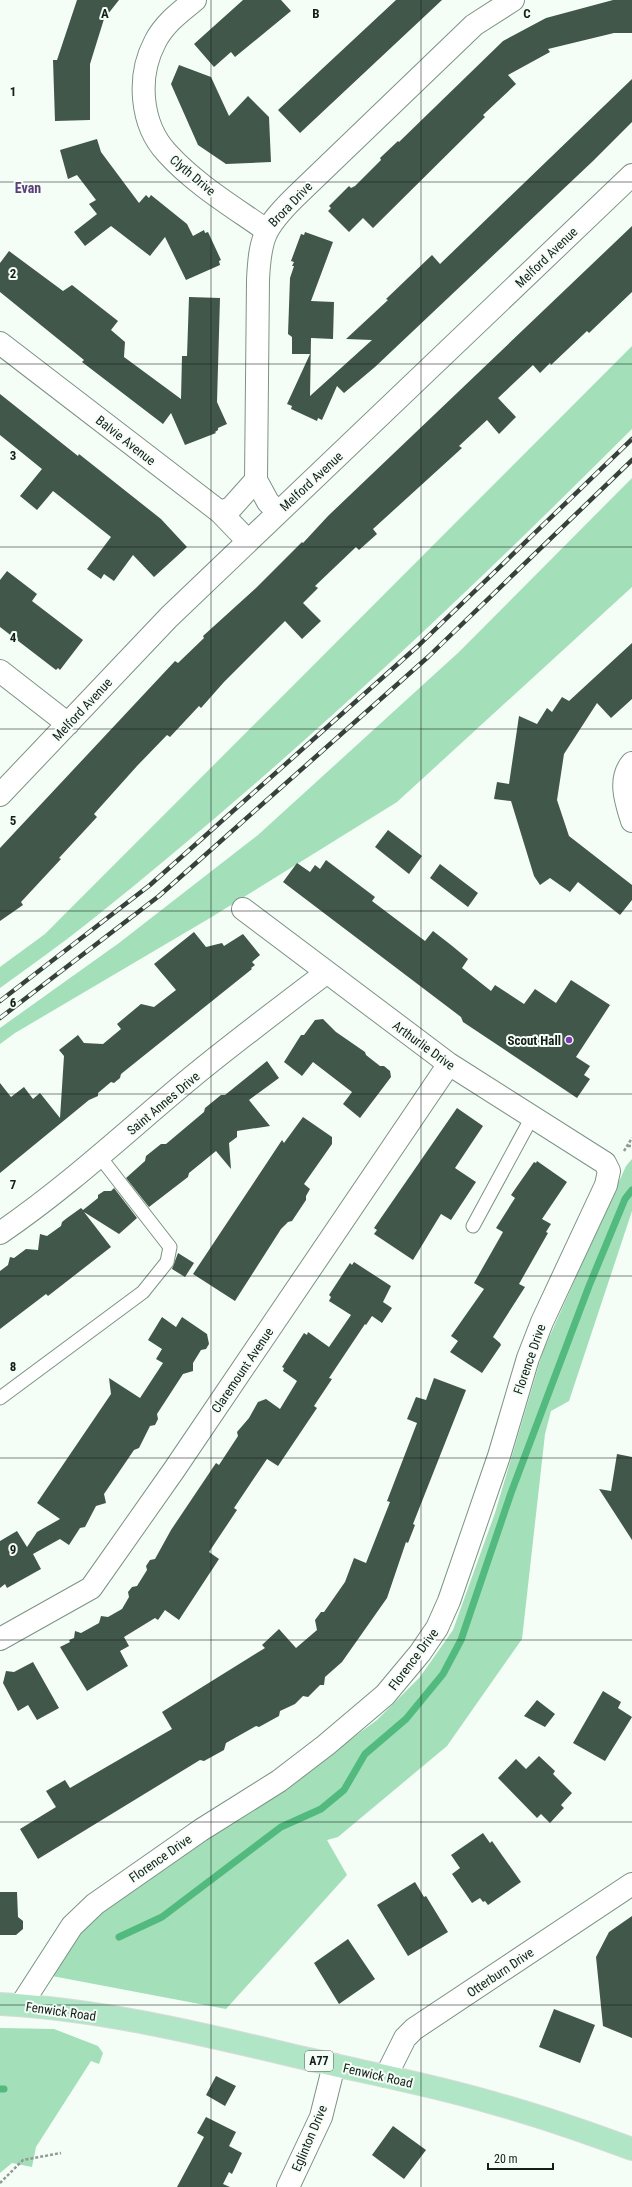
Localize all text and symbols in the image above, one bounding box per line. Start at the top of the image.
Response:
text: A [101,6,109,21]
text: B [312,6,320,21]
text: C [523,6,531,21]
text: 1 [10,84,16,99]
street label: Clyth Drive [167,152,218,199]
street label: Brora Drive [265,179,315,230]
district label: Evan [15,180,41,196]
street label: Melford Avenue [512,224,580,291]
text: 2 [10,266,17,281]
street label: Balvie Avenue [93,413,158,468]
text: 3 [10,448,16,463]
street label: Melford Avenue [277,449,346,514]
text: 4 [10,630,17,645]
street label: Melford Avenue [50,675,115,744]
text: 5 [10,813,17,828]
text: 6 [10,995,17,1010]
street label: Arthurlie Drive [390,1018,458,1073]
place label: Scout Hall [508,1033,561,1048]
marker: Scout Hall [564,1035,574,1045]
street label: Saint Annes Drive [124,1069,203,1138]
text: 7 [10,1177,17,1192]
street label: Florence Drive [510,1322,548,1396]
street label: Claremount Avenue [208,1325,277,1416]
text: 8 [10,1359,16,1374]
text: 9 [10,1542,16,1557]
street label: Florence Drive [385,1626,441,1693]
street label: Florence Drive [126,1831,194,1885]
street label: Otterburn Drive [464,1945,537,2000]
street label: Fenwick Road [25,1999,97,2024]
road number: A77 [305,2051,333,2071]
street label: Fenwick Road [342,2060,414,2091]
street label: Eglinton Drive [289,2103,330,2174]
scale bar [488,2145,553,2171]
text: 20 m [494,2152,518,2166]

